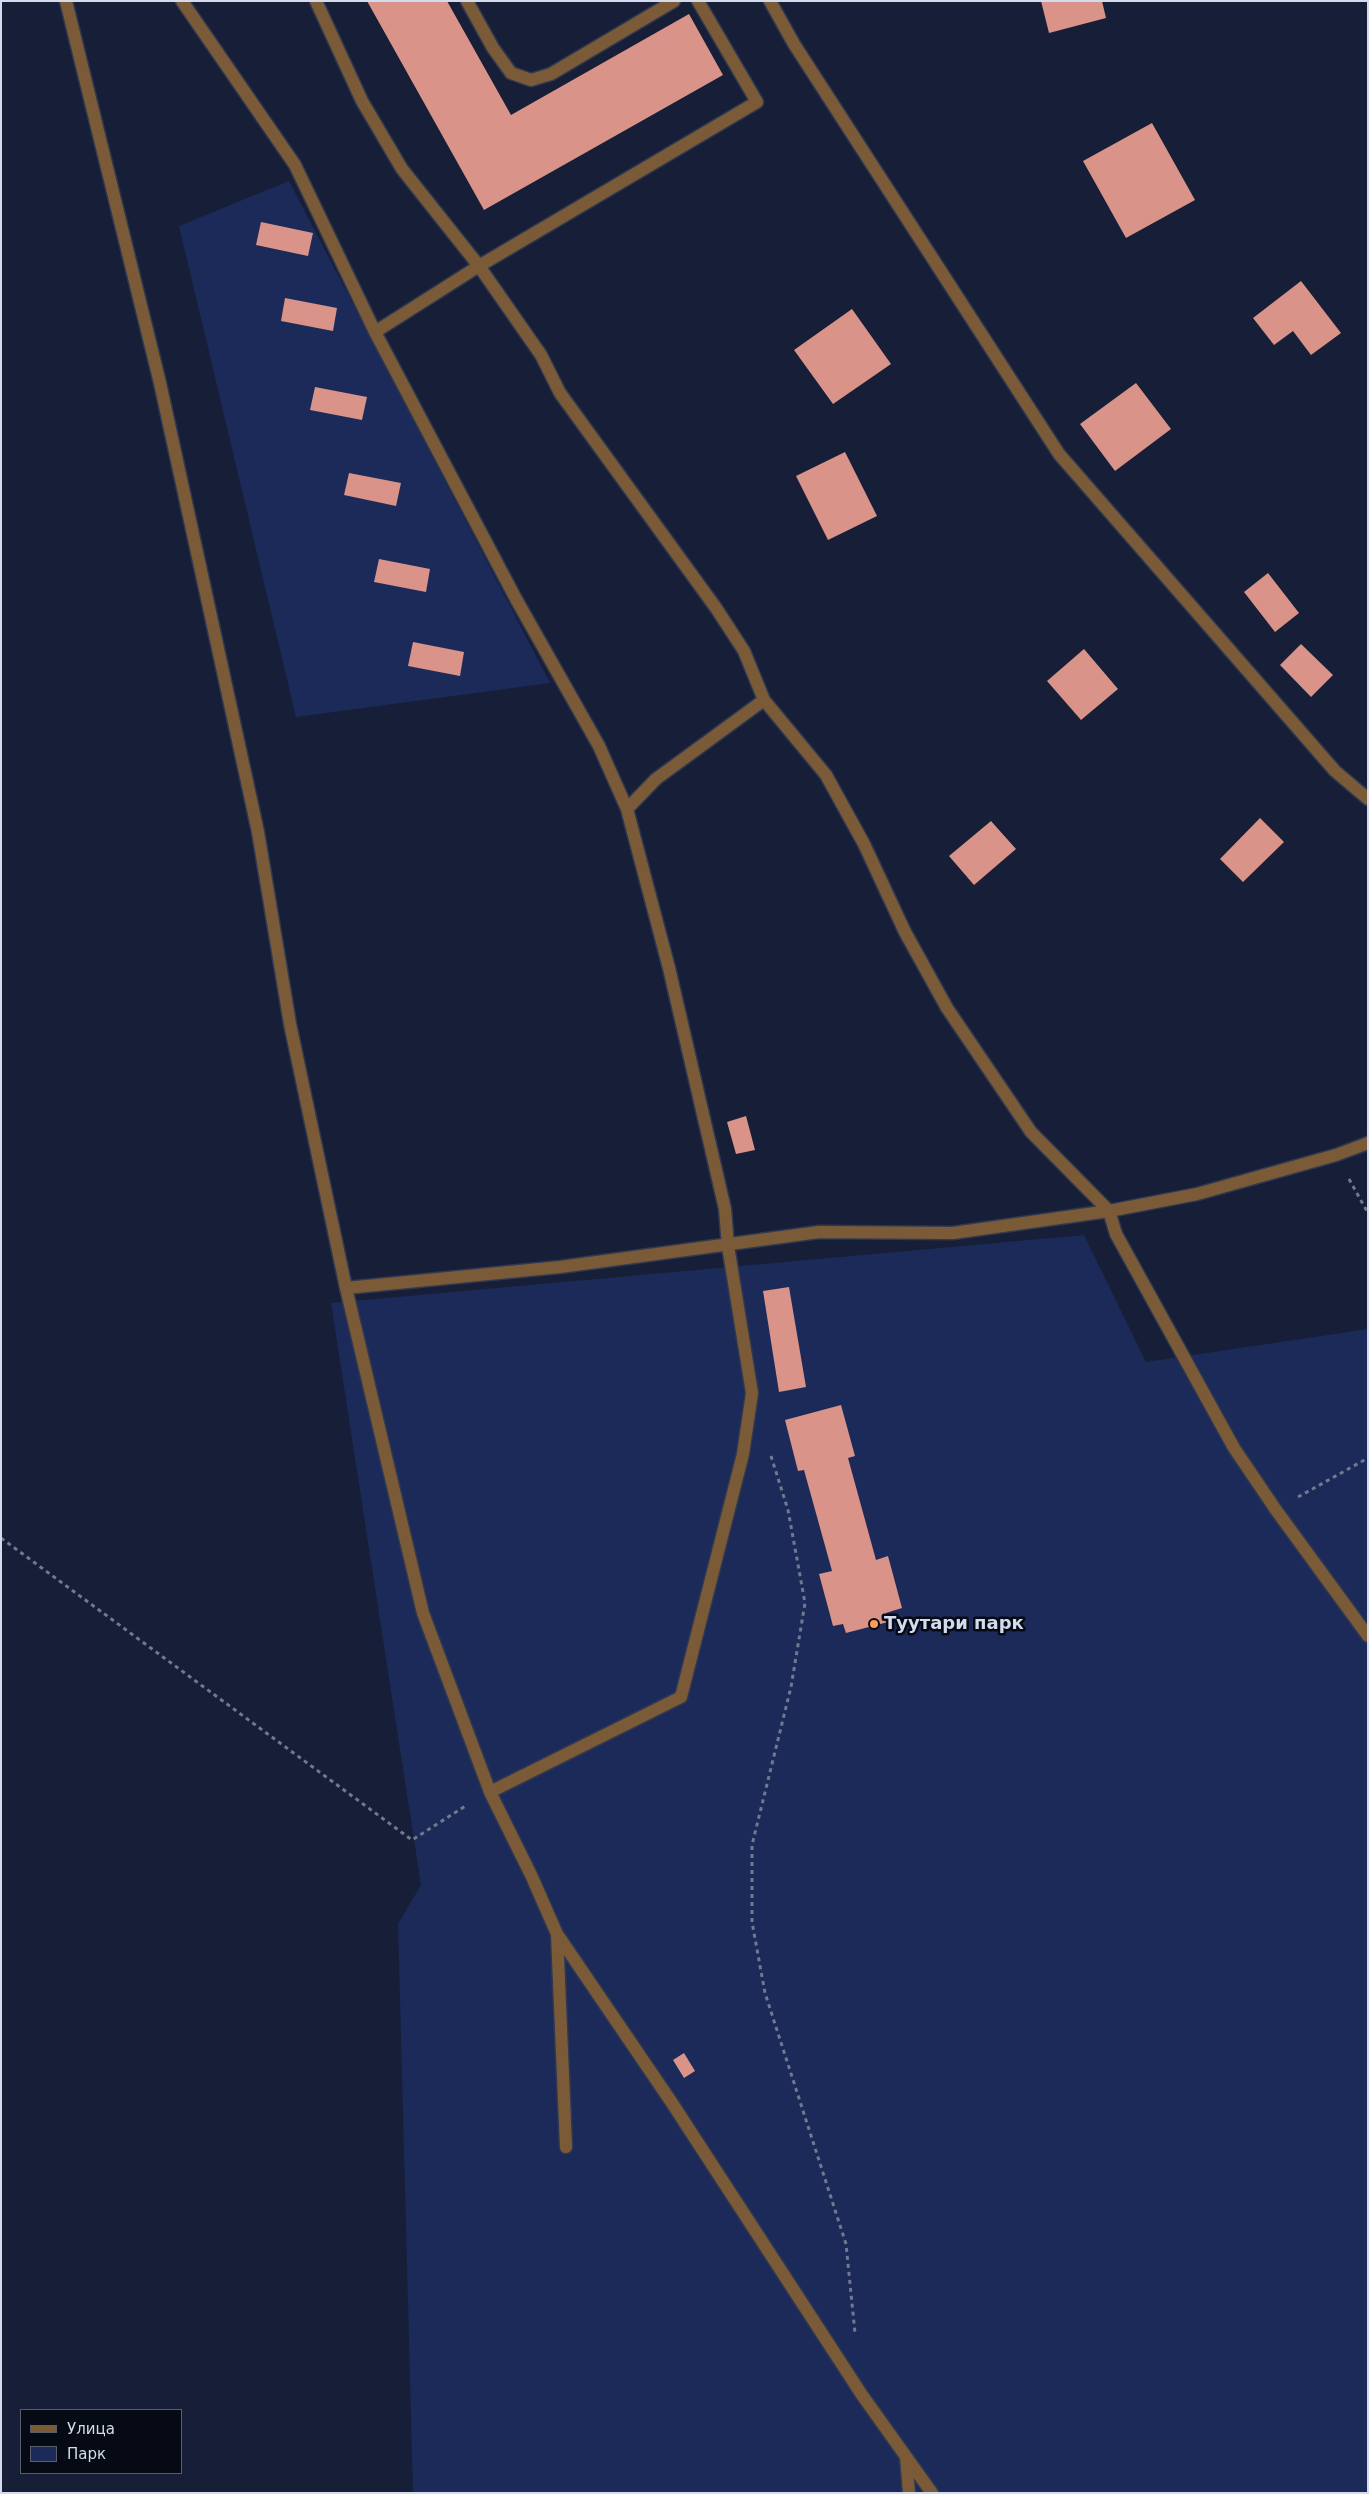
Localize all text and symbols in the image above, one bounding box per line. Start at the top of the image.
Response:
place label: Туутари парк [884,1613,1024,1635]
marker: Туутари парк [868,1618,880,1630]
legend [20,2409,182,2474]
text: Улица [67,2420,115,2438]
text: Парк [67,2445,106,2463]

